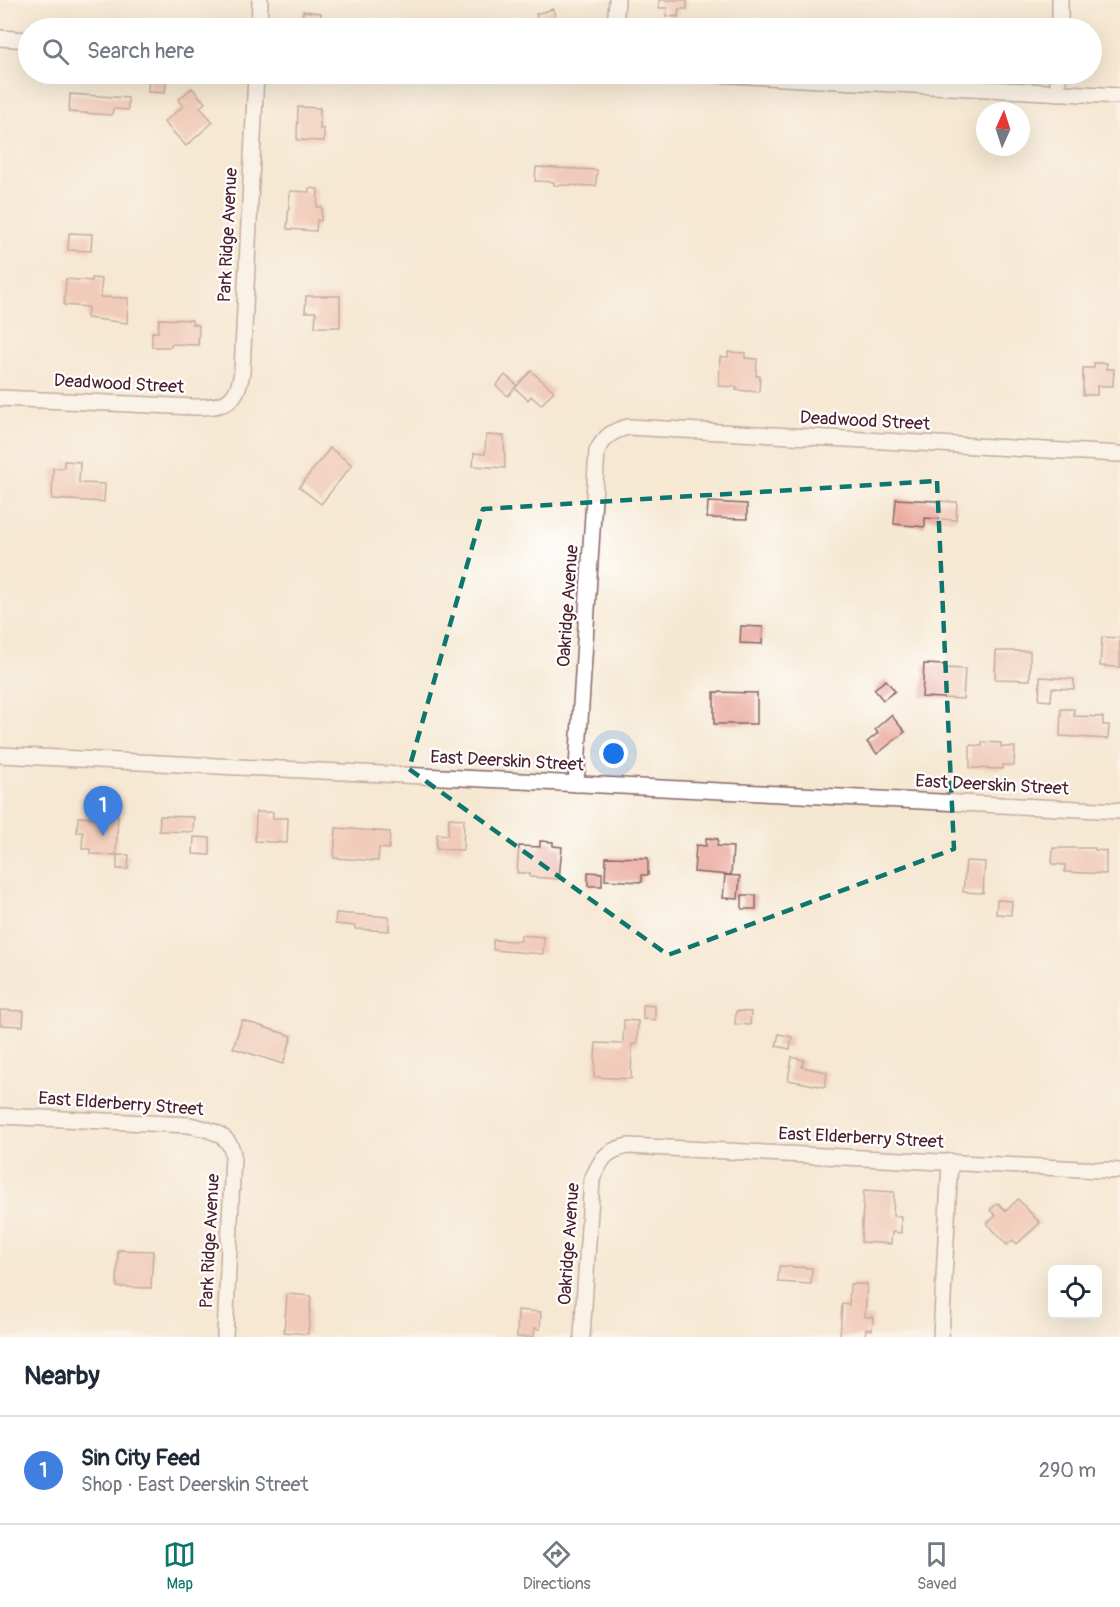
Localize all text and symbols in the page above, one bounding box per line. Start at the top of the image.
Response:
search box [18,18,1102,84]
icon: search [39,35,72,68]
text: Search here [87,37,194,65]
north arrow [976,102,1030,156]
street label: Park Ridge Avenue [213,167,243,303]
street label: Deadwood Street [53,369,185,399]
street label: Deadwood Street [799,406,931,436]
street label: Oakridge Avenue [552,544,584,668]
your location [599,739,628,768]
street label: East Deerskin Street [430,745,585,777]
street label: East Deerskin Street [915,769,1070,801]
pin: 1 [84,786,122,836]
street label: East Elderberry Street [37,1087,205,1121]
street label: East Elderberry Street [778,1122,945,1154]
street label: Park Ridge Avenue [195,1173,225,1309]
street label: Oakridge Avenue [553,1182,585,1306]
map controls [1048,1265,1102,1319]
button: locate [1048,1265,1102,1319]
text: Nearby [24,1360,100,1392]
text: Sin City Feed [81,1444,200,1472]
text: 1 [40,1458,47,1483]
text: 290 m [1039,1458,1096,1483]
text: Shop · East Deerskin Street [81,1472,309,1497]
tab: Map [163,1538,196,1594]
tab: Directions [523,1538,591,1594]
tab: Saved [917,1538,957,1594]

